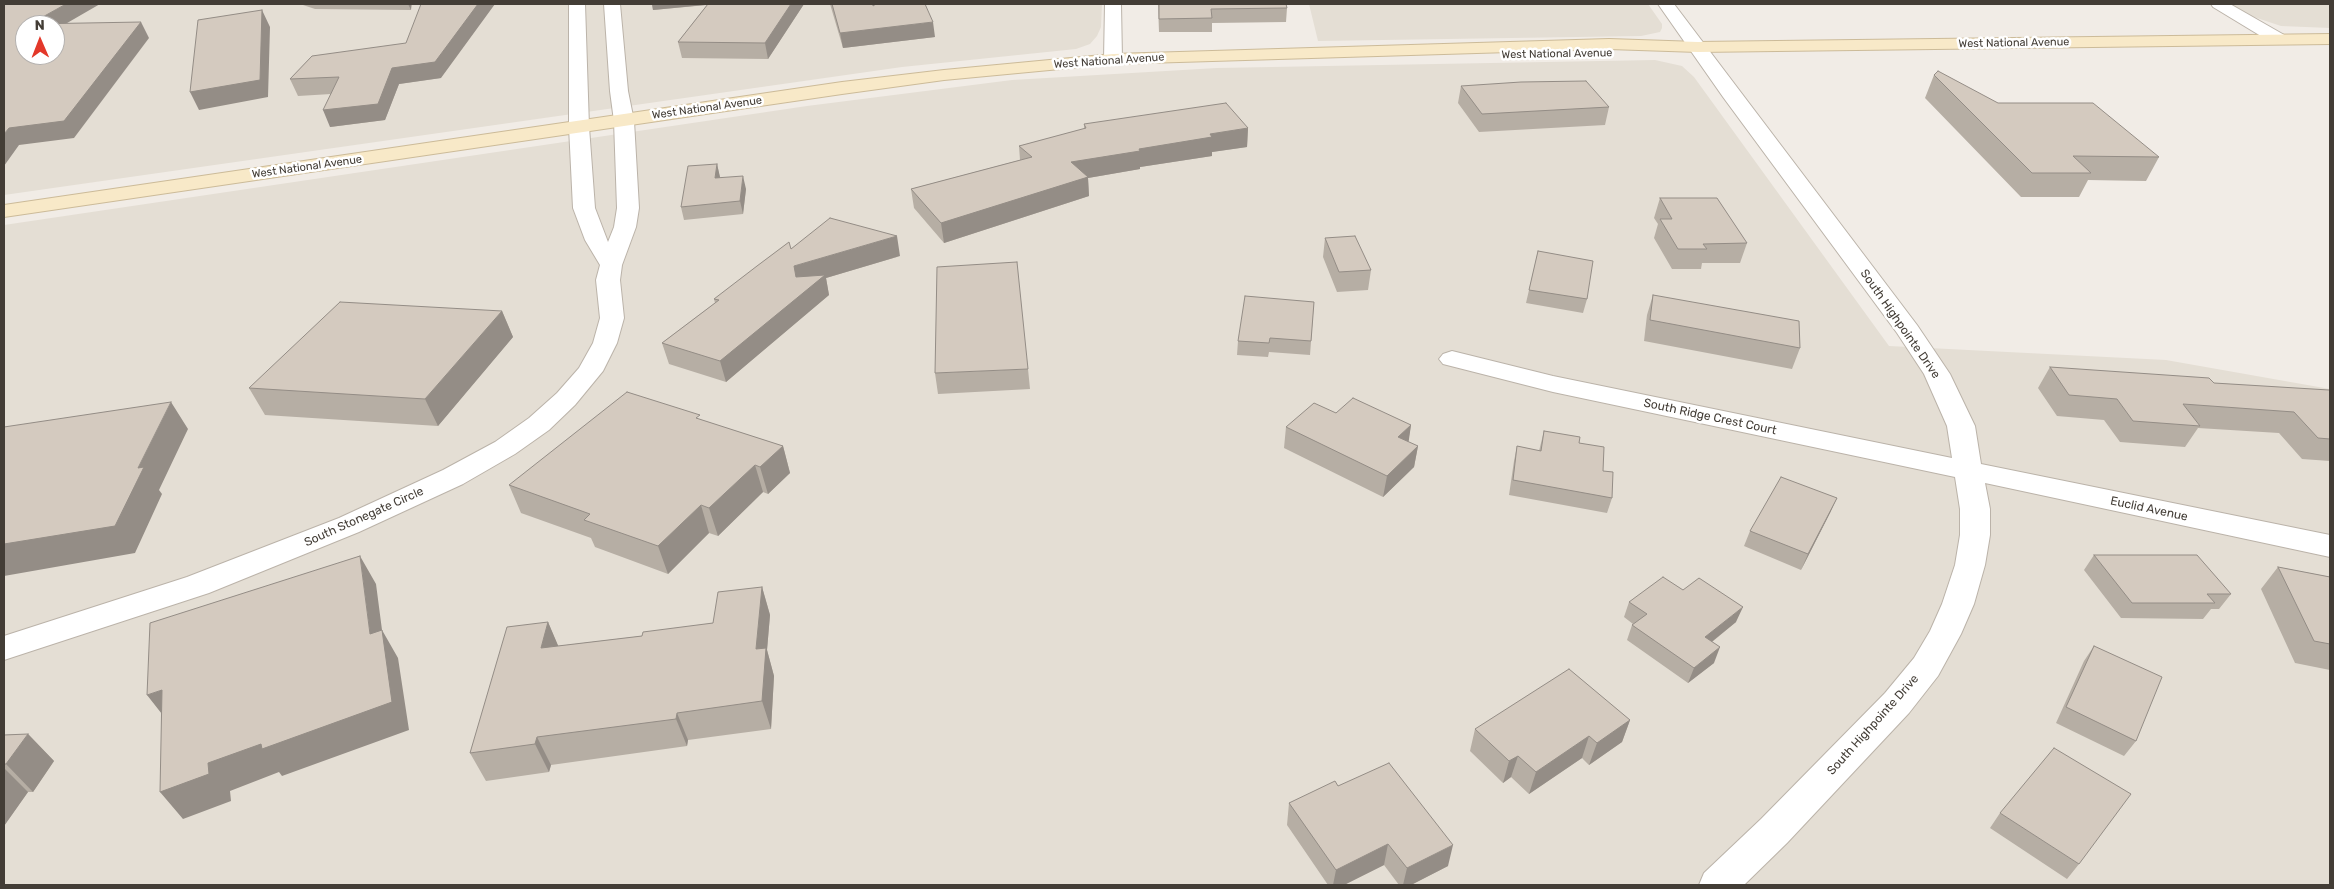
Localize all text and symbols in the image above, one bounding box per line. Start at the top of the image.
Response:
north arrow [15,15,65,65]
text: N [35,17,45,34]
street label: West National Avenue [1958,35,2070,51]
street label: West National Avenue [1501,46,1613,62]
street label: West National Avenue [1053,51,1165,71]
street label: West National Avenue [651,94,763,122]
street label: West National Avenue [251,153,363,181]
street label: South Highpointe Drive [1857,267,1943,381]
street label: South Ridge Crest Court [1642,396,1778,438]
street label: South Stonegate Circle [302,484,426,550]
street label: Euclid Avenue [2109,494,2189,524]
street label: South Highpointe Drive [1824,672,1922,778]

